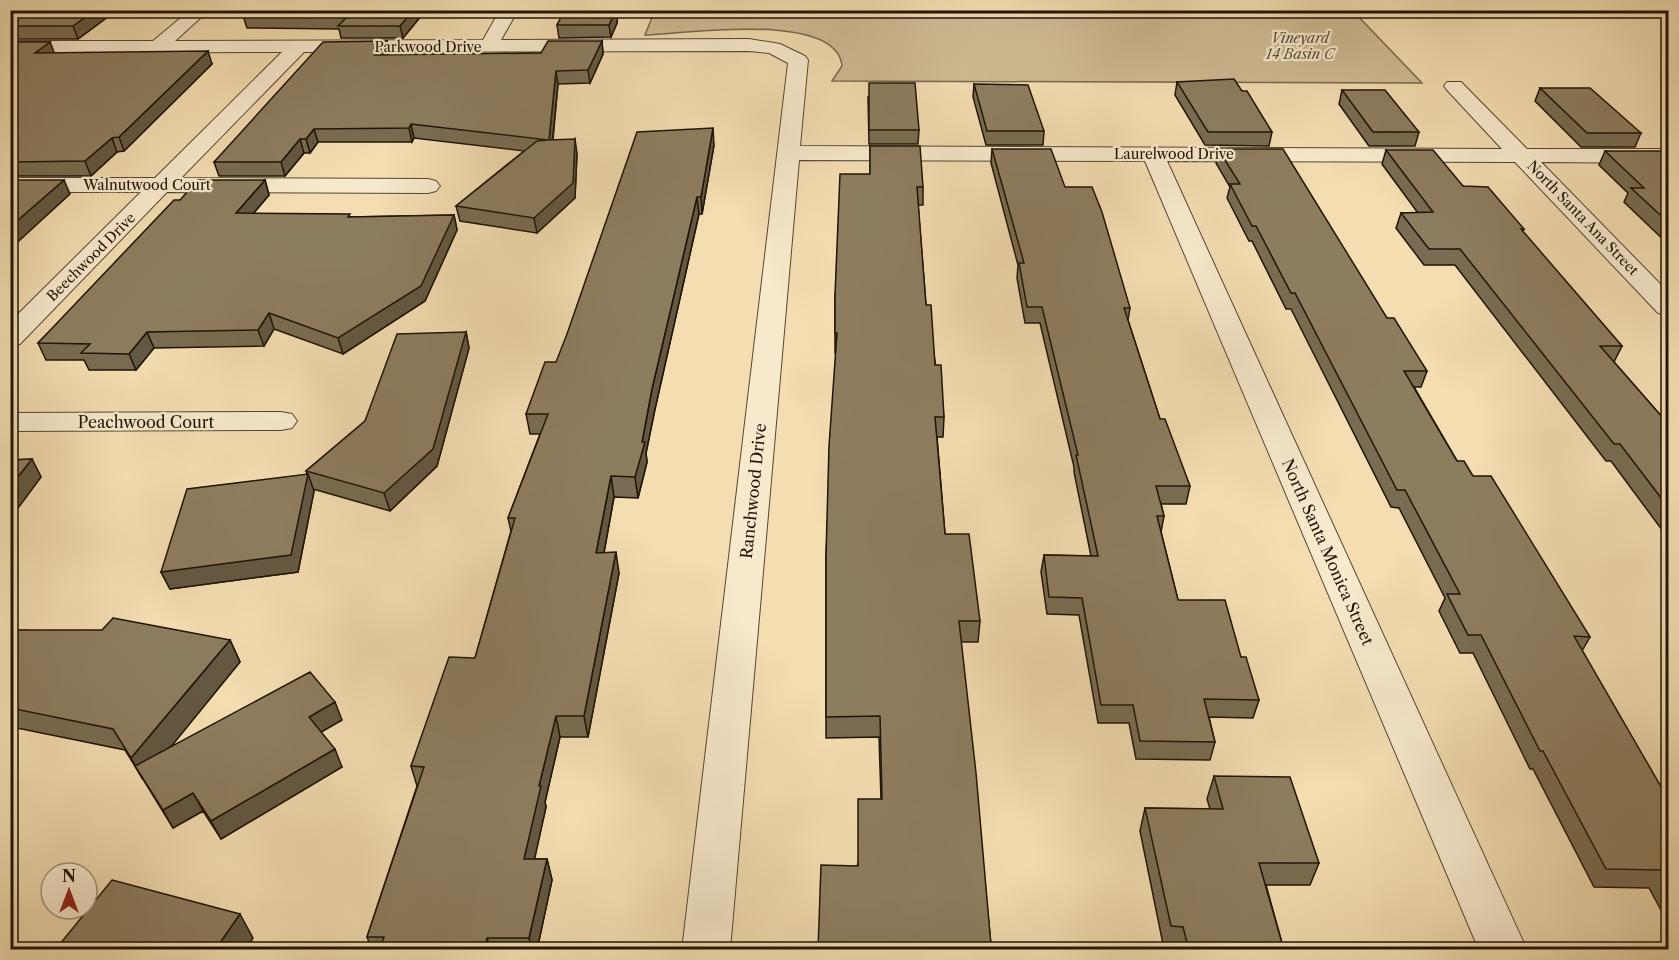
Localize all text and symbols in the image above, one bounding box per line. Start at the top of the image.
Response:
park label: Vineyard 14 Basin C [1265,29,1336,63]
street label: Parkwood Drive [374,38,482,56]
street label: Laurelwood Drive [1114,145,1234,163]
street label: North Santa Ana Street [1523,157,1643,279]
street label: Walnutwood Court [82,176,211,194]
street label: Beechwood Drive [43,209,139,305]
street label: Peachwood Court [78,412,215,432]
street label: Ranchwood Drive [736,422,770,560]
street label: North Santa Monica Street [1278,456,1378,649]
north arrow [39,861,99,921]
text: N [62,866,76,886]

